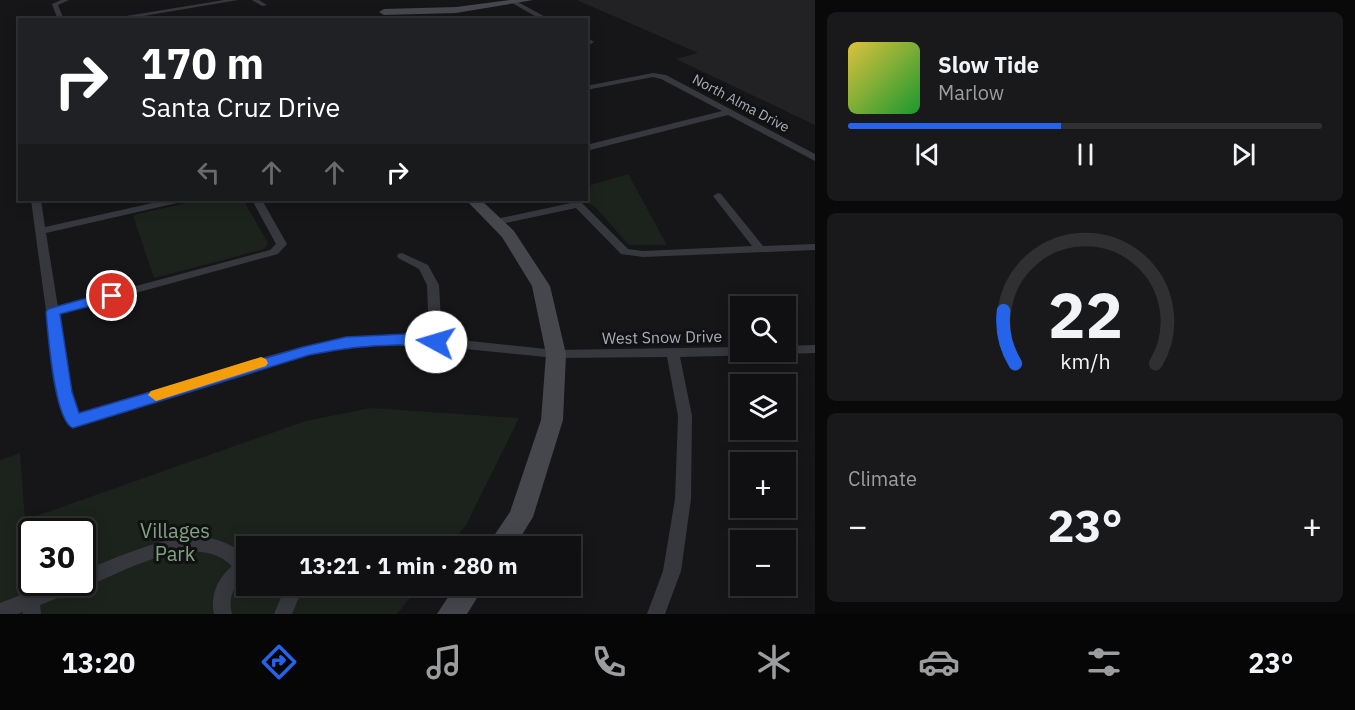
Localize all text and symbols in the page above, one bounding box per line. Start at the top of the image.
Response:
text: 170 m [141,36,264,91]
icon: right [42,42,120,120]
text: Slow Tide [938,50,1039,79]
street label: North Alma Drive [689,70,793,136]
text: Marlow [938,79,1004,106]
text: Santa Cruz Drive [141,89,340,124]
icon: previous [911,138,944,171]
icon: pause [1069,138,1102,171]
icon: next [1227,138,1260,171]
icon: left [192,156,225,189]
icon: ahead [255,156,288,189]
icon: ahead [318,156,351,189]
icon: right [381,156,414,189]
pin [86,270,137,321]
text: 22 [1048,274,1122,355]
icon: arrive [95,279,128,312]
map controls [730,296,796,596]
button: search [730,296,796,362]
position arrow [404,310,468,374]
street label: West Snow Drive [602,326,723,348]
text: km/h [1060,347,1110,375]
button: layers [730,374,796,440]
button: + [730,452,796,518]
text: Climate [848,465,917,492]
text: 23° [1047,496,1123,554]
text: − [848,504,868,547]
text: + [1302,504,1322,547]
park label: Villages Park [140,517,210,567]
speed limit sign: 30 [18,518,96,596]
button: − [730,530,796,596]
text: 13:21 · 1 min · 280 m [299,551,518,580]
icon: directions [258,641,300,683]
icon: music [423,641,465,683]
icon: phone [588,641,630,683]
icon: climate [753,641,795,683]
icon: car [918,641,960,683]
icon: filters [1083,641,1125,683]
text: 13:20 [62,645,135,680]
text: 23° [1248,645,1293,680]

